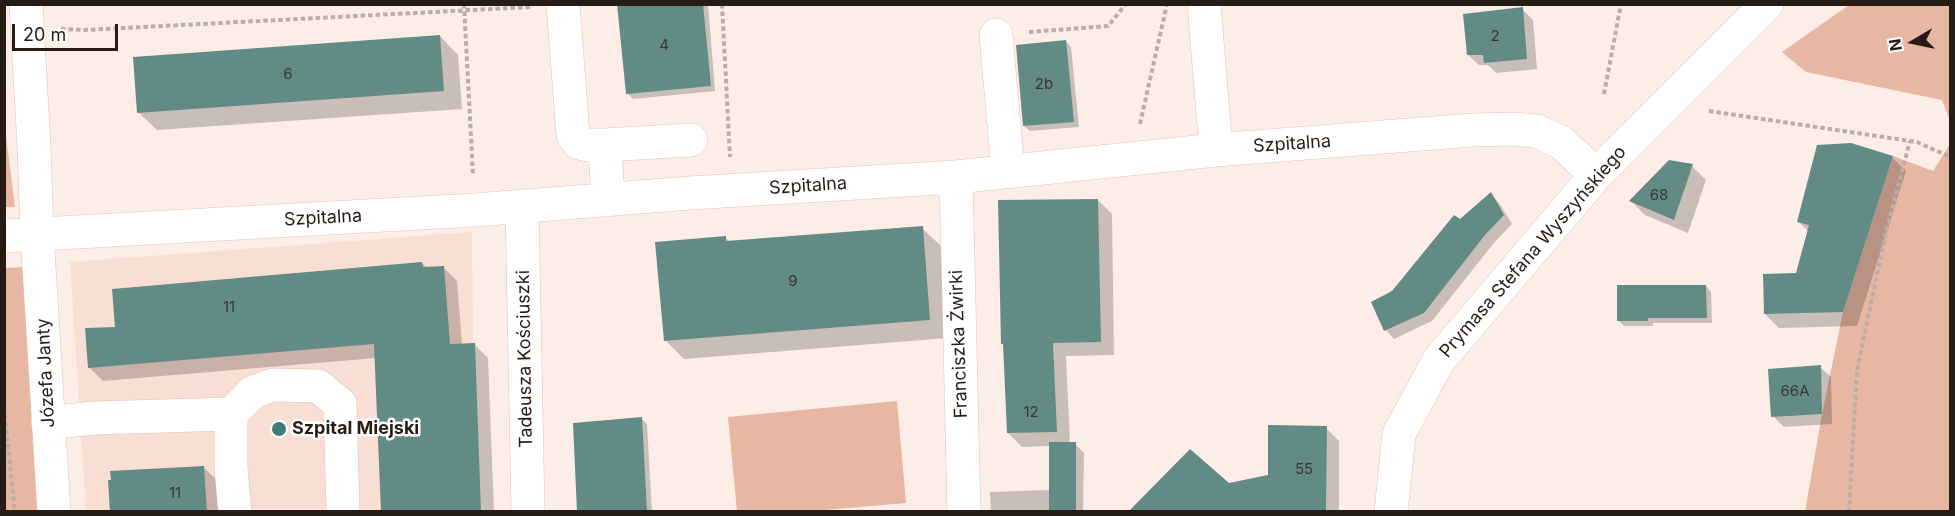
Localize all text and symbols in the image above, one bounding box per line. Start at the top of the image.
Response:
scale bar [15,12,122,50]
north arrow [1883,12,1943,72]
text: 20 m [23,24,66,45]
house number: 2 [1490,27,1500,45]
house number: 4 [659,36,669,54]
text: N [1884,37,1906,52]
house number: 6 [283,65,293,83]
house number: 2b [1035,75,1053,93]
street label: Szpitalna [1252,131,1332,157]
street label: Prymasa Stefana Wyszyńskiego [1435,142,1631,362]
street label: Szpitalna [768,173,848,199]
house number: 68 [1650,186,1668,204]
street label: Szpitalna [283,205,363,231]
street label: Franciszka Żwirki [946,269,972,419]
street label: Tadeusza Kościuszki [513,270,537,448]
house number: 9 [788,272,798,290]
house number: 11 [223,298,235,316]
street label: Józefa Janty [32,318,60,428]
house number: 66A [1781,382,1809,400]
house number: 12 [1023,403,1039,421]
place label: Szpital Miejski [292,418,419,440]
marker: Szpital Miejski [270,420,288,438]
house number: 55 [1295,460,1313,478]
house number: 11 [169,484,181,502]

